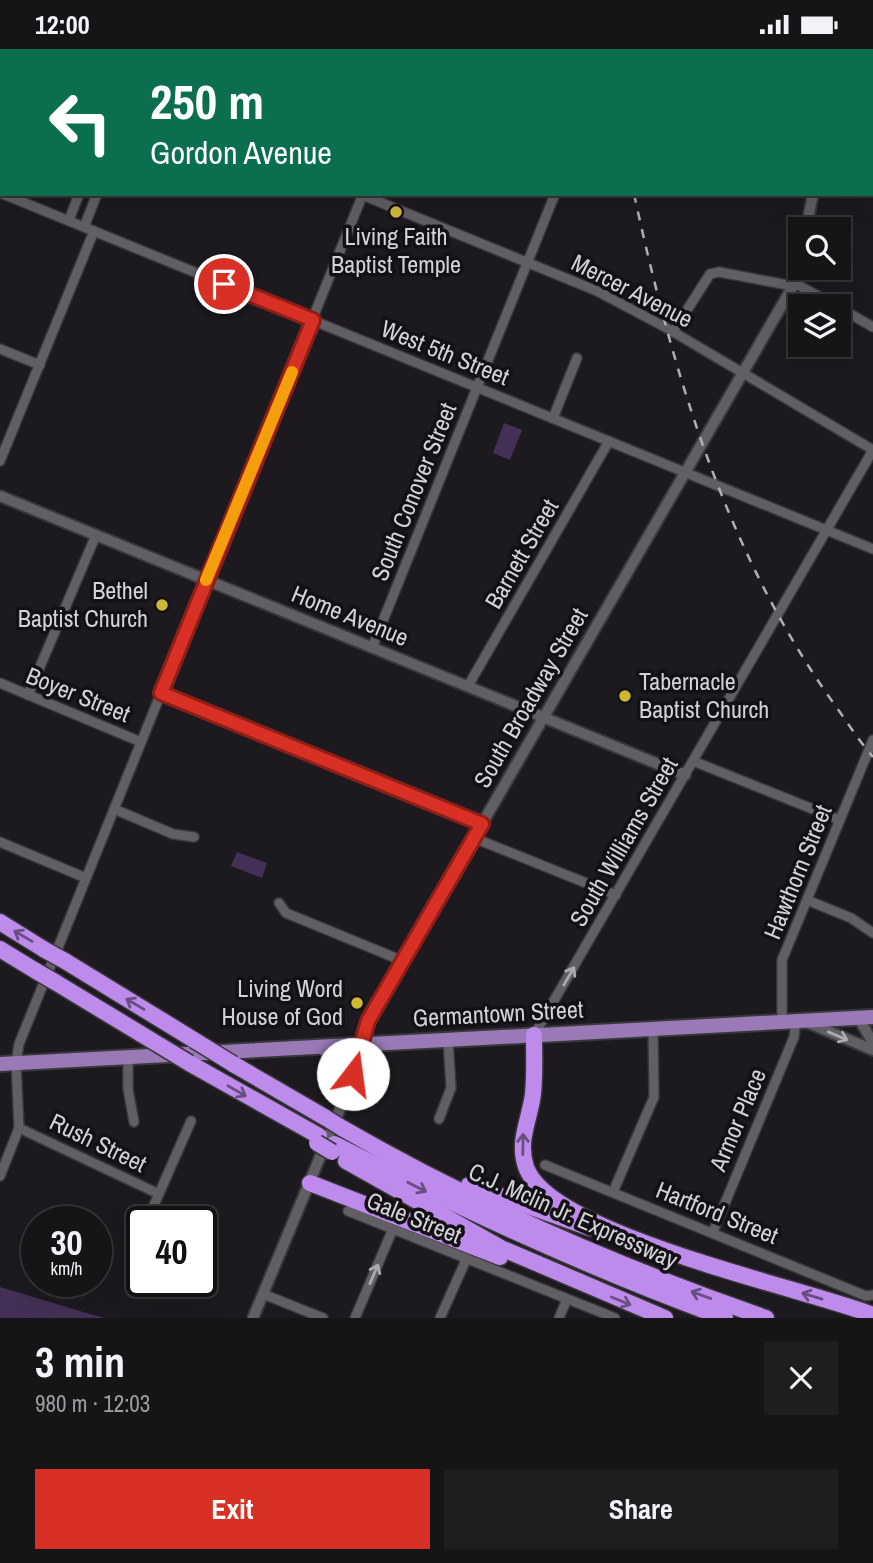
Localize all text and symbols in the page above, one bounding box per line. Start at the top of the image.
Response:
text: 12:00 [35,7,90,42]
text: 250 m [150,68,264,134]
icon: left [35,77,126,168]
text: Gordon Avenue [150,131,332,174]
marker: Living Faith Baptist Temple [388,204,404,220]
map controls [788,217,851,357]
button: search [788,217,851,280]
place label: Living Faith Baptist Temple [331,220,461,280]
street label: Mercer Avenue [566,246,699,334]
pin [194,254,254,314]
icon: arrive [205,265,243,303]
button: layers [788,294,851,357]
street label: West 5th Street [377,312,515,392]
street label: South Conover Street [363,397,464,585]
street label: Barnett Street [477,492,566,614]
place label: Bethel Baptist Church [18,574,148,634]
street label: Home Avenue [287,577,414,653]
marker: Bethel Baptist Church [154,597,170,613]
street label: South Broadway Street [466,601,595,793]
street label: Boyer Street [22,659,136,730]
place label: Tabernacle Baptist Church [639,665,769,725]
marker: Tabernacle Baptist Church [617,688,633,704]
street label: South Williams Street [562,751,685,932]
street label: Hawthorn Street [756,799,839,944]
one-way arrow [13,928,33,942]
one-way arrow [562,966,576,986]
place label: Living Word House of God [222,972,343,1032]
street label: Germantown Street [412,993,585,1033]
marker: Living Word House of God [349,995,365,1011]
one-way arrow [126,997,146,1011]
one-way arrow [827,1030,848,1043]
position arrow [316,1037,390,1111]
street label: Armor Place [701,1064,773,1177]
one-way arrow [227,1084,247,1098]
street label: Rush Street [45,1105,153,1179]
one-way arrow [517,1133,530,1156]
street label: C.J. Mclin Jr. Expressway [464,1155,683,1276]
street label: Hartford Street [652,1173,784,1251]
one-way arrow [406,1180,427,1194]
street label: Gale Street [362,1184,467,1251]
speed limit sign: 40 [126,1206,217,1297]
text: 30 [51,1219,82,1266]
text: km/h [51,1256,83,1281]
one-way arrow [368,1264,381,1286]
one-way arrow [691,1288,713,1301]
one-way arrow [801,1288,823,1301]
one-way arrow [610,1295,632,1308]
text: 3 min [35,1334,125,1390]
button: close [764,1341,838,1415]
text: 980 m · 12:03 [35,1388,150,1419]
button: Exit [35,1469,430,1549]
button: Share [444,1469,838,1549]

